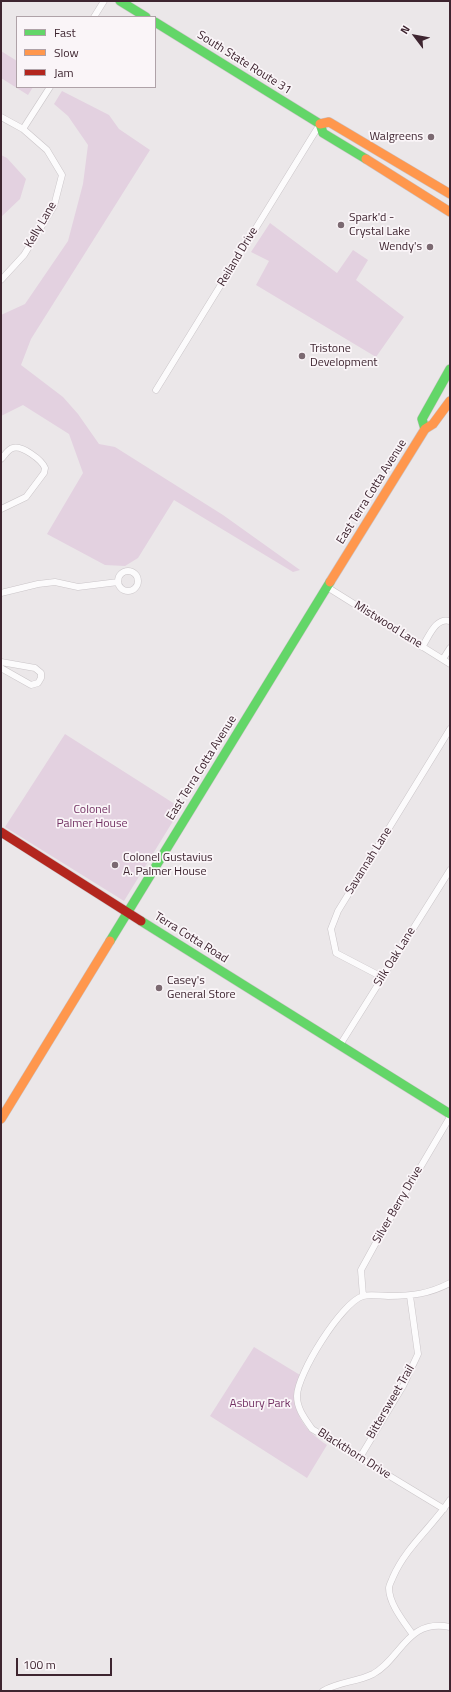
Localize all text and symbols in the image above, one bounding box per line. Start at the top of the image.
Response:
legend [16,16,156,88]
north arrow [395,16,435,56]
text: N [396,22,414,37]
text: Fast [54,23,76,42]
street label: South State Route 31 [194,28,294,98]
text: Slow [54,43,79,62]
text: Jam [54,63,74,82]
place label: Walgreens [369,130,423,144]
marker: Walgreens [426,132,436,142]
street label: Kelly Lane [22,199,60,251]
place label: Spark'd - Crystal Lake [349,211,410,239]
marker: Spark'd - Crystal Lake [336,220,346,230]
street label: Reiland Drive [215,225,261,289]
place label: Wendy's [379,240,422,254]
marker: Wendy's [425,242,435,252]
place label: Tristone Development [310,342,378,370]
marker: Tristone Development [297,351,307,361]
street label: East Terra Cotta Avenue [334,437,410,547]
street label: Mistwood Lane [351,598,425,652]
street label: East Terra Cotta Avenue [164,713,240,823]
park label: Colonel Palmer House [56,803,128,831]
street label: Savannah Lane [343,825,395,897]
place label: Colonel Gustavius A. Palmer House [123,851,213,879]
marker: Colonel Gustavius A. Palmer House [110,860,120,870]
street label: Terra Cotta Road [152,910,230,966]
street label: Silk Oak Lane [371,925,419,989]
place label: Casey's General Store [167,974,236,1002]
marker: Casey's General Store [154,983,164,993]
street label: Silver Berry Drive [370,1164,426,1246]
street label: Bittersweet Trail [364,1362,418,1442]
park label: Asbury Park [230,1397,290,1411]
street label: Blackthorn Drive [315,1426,393,1482]
scale bar [18,1650,114,1676]
text: 100 m [23,1655,56,1674]

